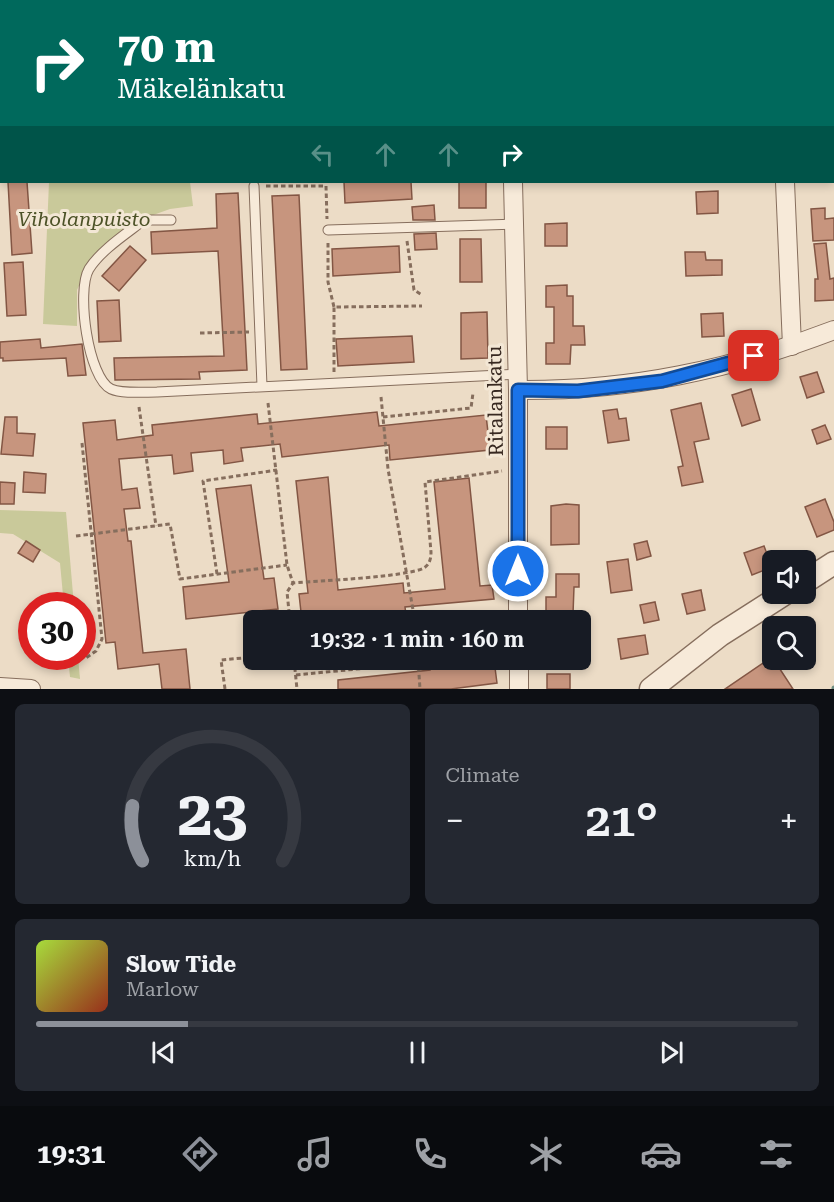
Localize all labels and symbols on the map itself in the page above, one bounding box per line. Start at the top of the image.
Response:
park label: Viholanpuisto [18,207,150,231]
pin [728,330,779,381]
street label: Ritalankatu [482,345,508,457]
position arrow [486,539,550,603]
speed limit sign: 30 [18,592,96,670]

